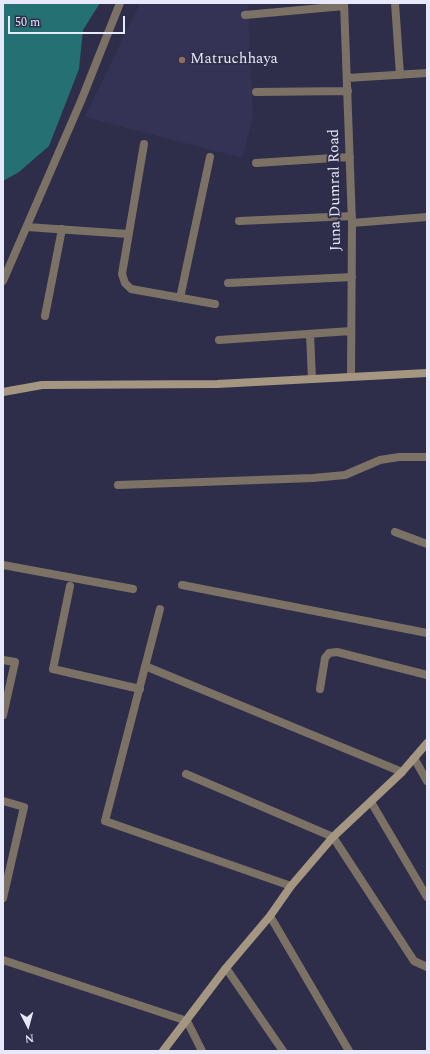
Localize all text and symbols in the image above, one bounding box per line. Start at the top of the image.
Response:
scale bar [10,8,127,34]
text: 50 m [15,13,40,32]
place label: Matruchhaya [190,51,278,69]
marker: Matruchhaya [177,55,187,65]
street label: Juna Dumral Road [326,129,346,251]
north arrow [8,1006,48,1046]
text: N [24,1030,35,1047]

